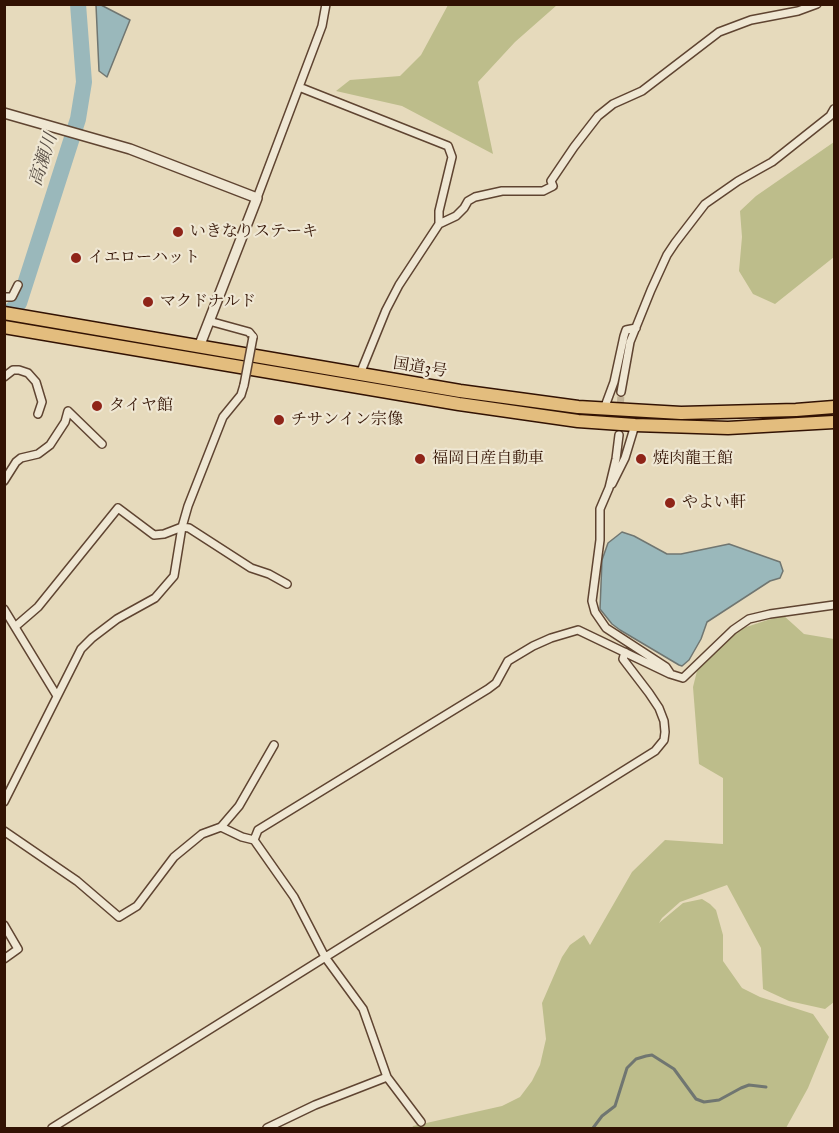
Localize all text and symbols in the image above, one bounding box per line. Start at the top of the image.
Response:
water label: 高瀬川 [25,131,63,189]
place label: いきなりステーキ [190,222,318,242]
marker: いきなりステーキ [171,225,185,239]
place label: イエローハット [88,248,200,268]
marker: イエローハット [69,251,83,265]
place label: マクドナルド [160,292,256,312]
marker: マクドナルド [141,295,155,309]
street label: 国道3号 [392,354,448,382]
place label: タイヤ館 [109,396,173,416]
marker: タイヤ館 [90,399,104,413]
place label: チサンイン宗像 [291,410,403,430]
marker: チサンイン宗像 [272,413,286,427]
place label: 福岡日産自動車 [432,449,544,469]
place label: 焼肉龍王館 [653,449,733,469]
marker: 福岡日産自動車 [413,452,427,466]
marker: 焼肉龍王館 [634,452,648,466]
place label: やよい軒 [682,493,746,513]
marker: やよい軒 [663,496,677,510]

